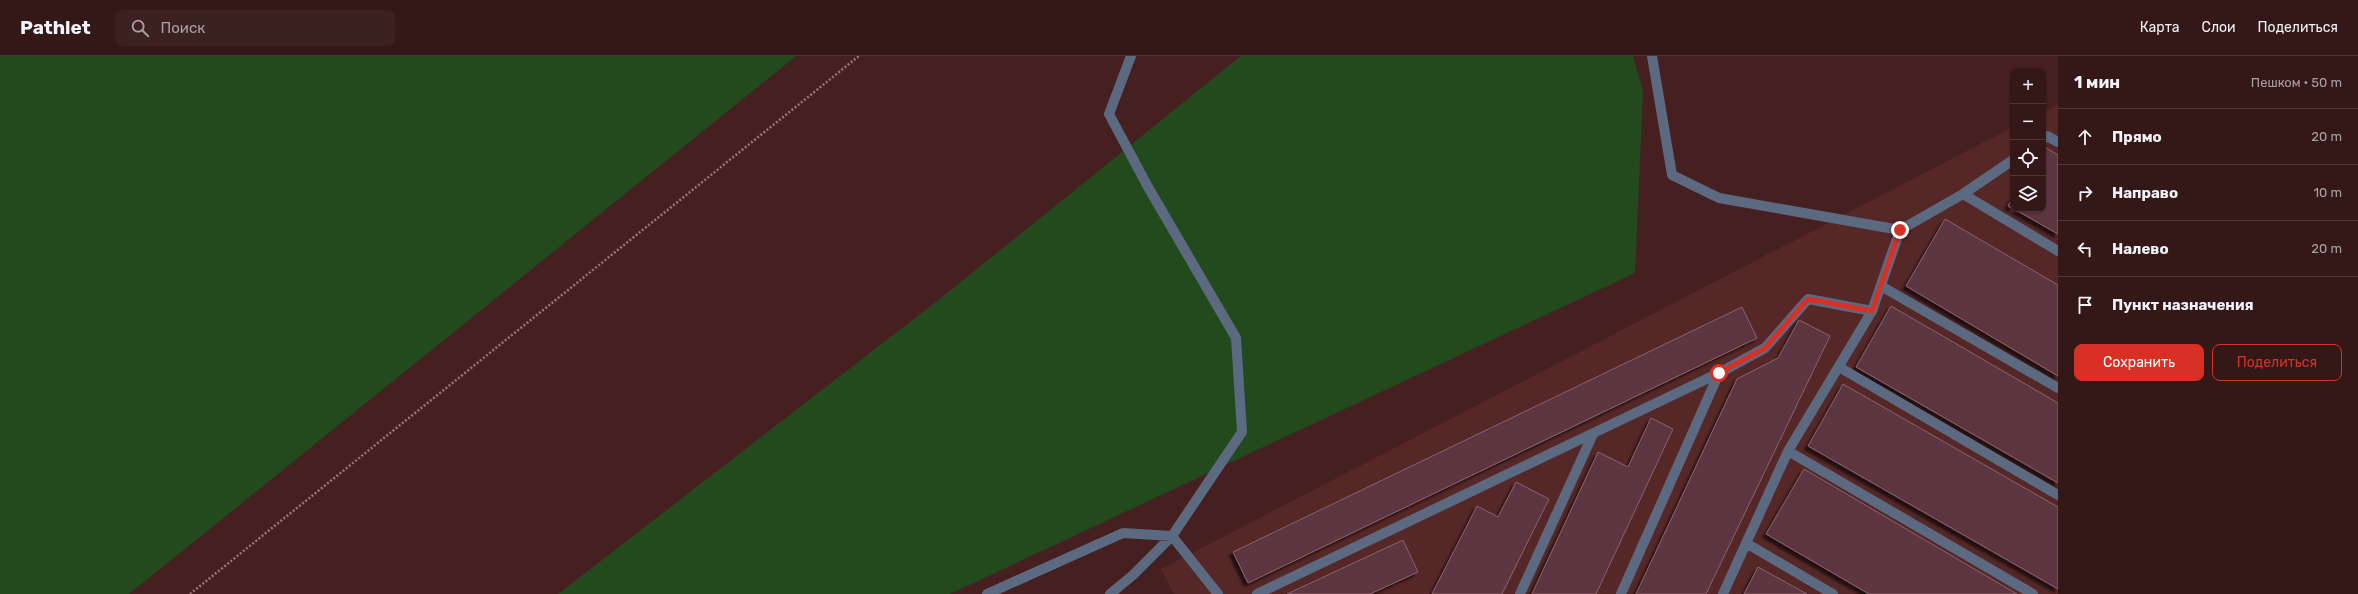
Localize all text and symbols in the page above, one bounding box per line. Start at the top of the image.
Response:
search box [115,10,395,46]
text: Pathlet [20,16,91,39]
icon: search [129,17,151,39]
text: Поиск [161,19,205,37]
text: Карта [2140,19,2180,36]
text: Слои [2202,19,2236,36]
text: Поделиться [2258,19,2338,36]
map controls [2010,68,2046,212]
button: + [2010,68,2046,104]
text: 1 мин [2074,72,2120,92]
text: Пешком · 50 m [2251,75,2342,90]
button: − [2010,104,2046,140]
icon: ahead [2074,126,2096,148]
text: Прямо [2112,128,2162,146]
text: 20 m [2311,129,2342,144]
button: locate [2010,140,2046,176]
button: layers [2010,176,2046,212]
icon: right [2074,182,2096,204]
text: Направо [2112,184,2178,202]
text: 10 m [2313,185,2342,200]
route end [1891,221,1909,239]
icon: left [2074,238,2096,260]
text: Налево [2112,240,2169,258]
text: 20 m [2311,241,2342,256]
icon: arrive [2074,294,2096,316]
text: Пункт назначения [2112,296,2254,314]
button: Сохранить [2074,344,2204,381]
button: Поделиться [2212,344,2342,381]
route start [1710,364,1728,382]

